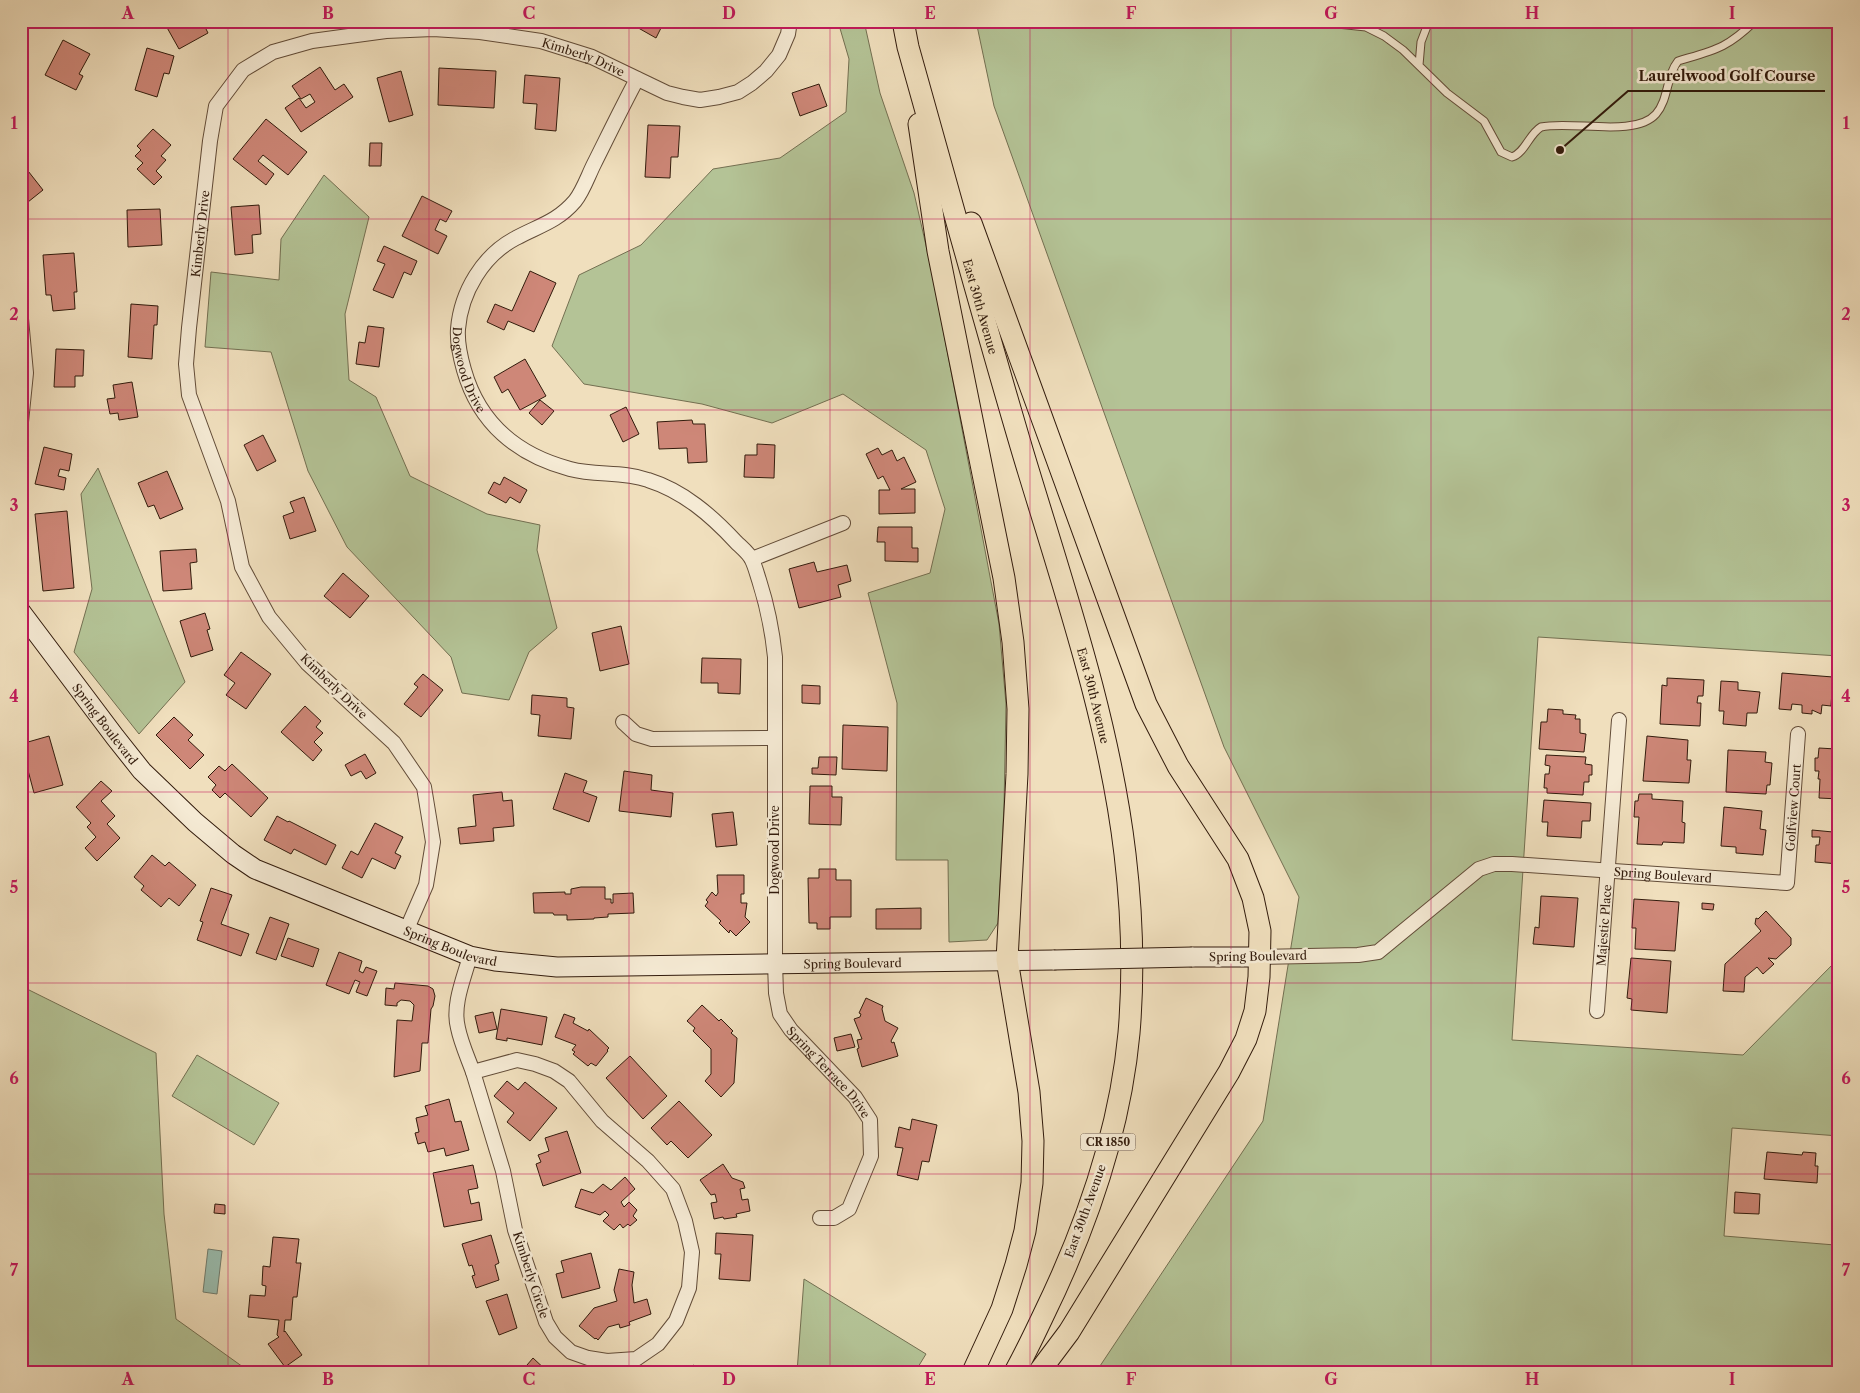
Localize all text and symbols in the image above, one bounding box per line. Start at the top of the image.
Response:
text: A [121,3,135,23]
text: B [322,3,334,23]
text: C [523,3,535,23]
text: D [722,3,736,23]
text: E [924,3,936,23]
text: F [1126,3,1137,23]
text: G [1324,3,1338,23]
text: H [1525,3,1539,23]
text: I [1729,3,1736,23]
street label: Kimberly Drive [540,34,628,79]
callout: Laurelwood Golf Course [1628,62,1825,91]
text: Laurelwood Golf Course [1639,67,1815,85]
text: 1 [10,113,18,133]
text: 1 [1842,113,1850,133]
street label: Kimberly Drive [187,189,212,278]
street label: East 30th Avenue [960,257,1001,356]
text: 2 [9,304,19,324]
text: 2 [1841,304,1851,324]
street label: Dogwood Drive [450,326,489,416]
text: 3 [9,495,19,515]
text: 3 [1841,495,1851,515]
street label: East 30th Avenue [1074,646,1113,745]
street label: Kimberly Drive [297,650,371,722]
street label: Spring Boulevard [70,680,142,768]
text: 4 [9,686,19,706]
text: 4 [1841,686,1851,706]
street label: Golfview Court [1782,763,1803,852]
street label: Dogwood Drive [767,805,782,895]
street label: Spring Boulevard [1613,864,1713,885]
text: 5 [10,877,19,897]
text: 5 [1842,877,1851,897]
street label: Majestic Place [1593,884,1614,967]
street label: Spring Boulevard [402,923,499,969]
street label: Spring Boulevard [1209,948,1308,964]
street label: Spring Boulevard [803,955,903,971]
street label: Spring Terrace Drive [784,1023,874,1121]
text: 6 [9,1068,19,1088]
text: 6 [1841,1068,1851,1088]
road number: CR 1850 [1080,1134,1136,1150]
street label: East 30th Avenue [1061,1162,1109,1260]
street label: Kimberly Circle [510,1230,552,1321]
text: 7 [10,1260,19,1280]
text: 7 [1842,1260,1851,1280]
text: A [121,1369,135,1389]
text: B [322,1369,334,1389]
text: C [523,1369,535,1389]
text: D [722,1369,736,1389]
text: E [924,1369,936,1389]
text: F [1126,1369,1137,1389]
text: G [1324,1369,1338,1389]
text: H [1525,1369,1539,1389]
text: I [1729,1369,1736,1389]

